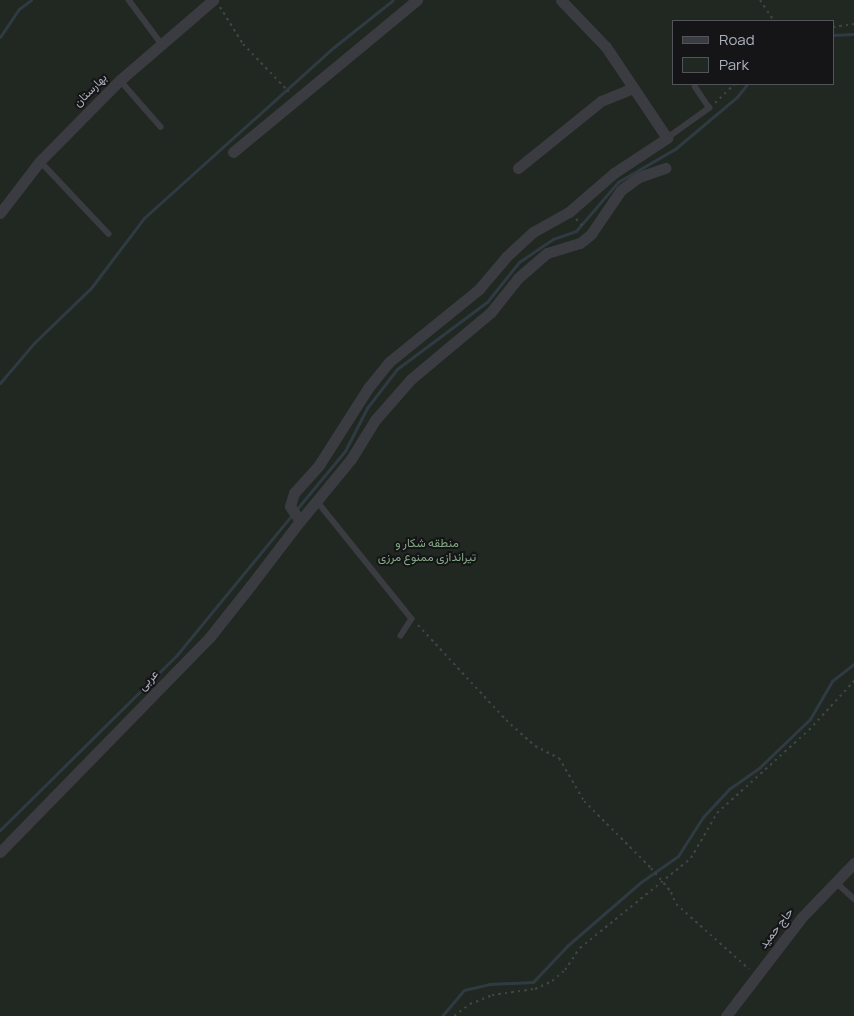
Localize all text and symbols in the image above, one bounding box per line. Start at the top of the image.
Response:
legend [672,20,834,85]
text: Road [719,29,755,50]
text: Park [719,54,749,75]
street label: بهارستان [70,70,110,110]
park label: منطقه شکار و تیراندازی ممنوع مرزی [378,536,476,564]
street label: عربی [135,667,161,693]
street label: حاج حمید [756,905,796,951]

